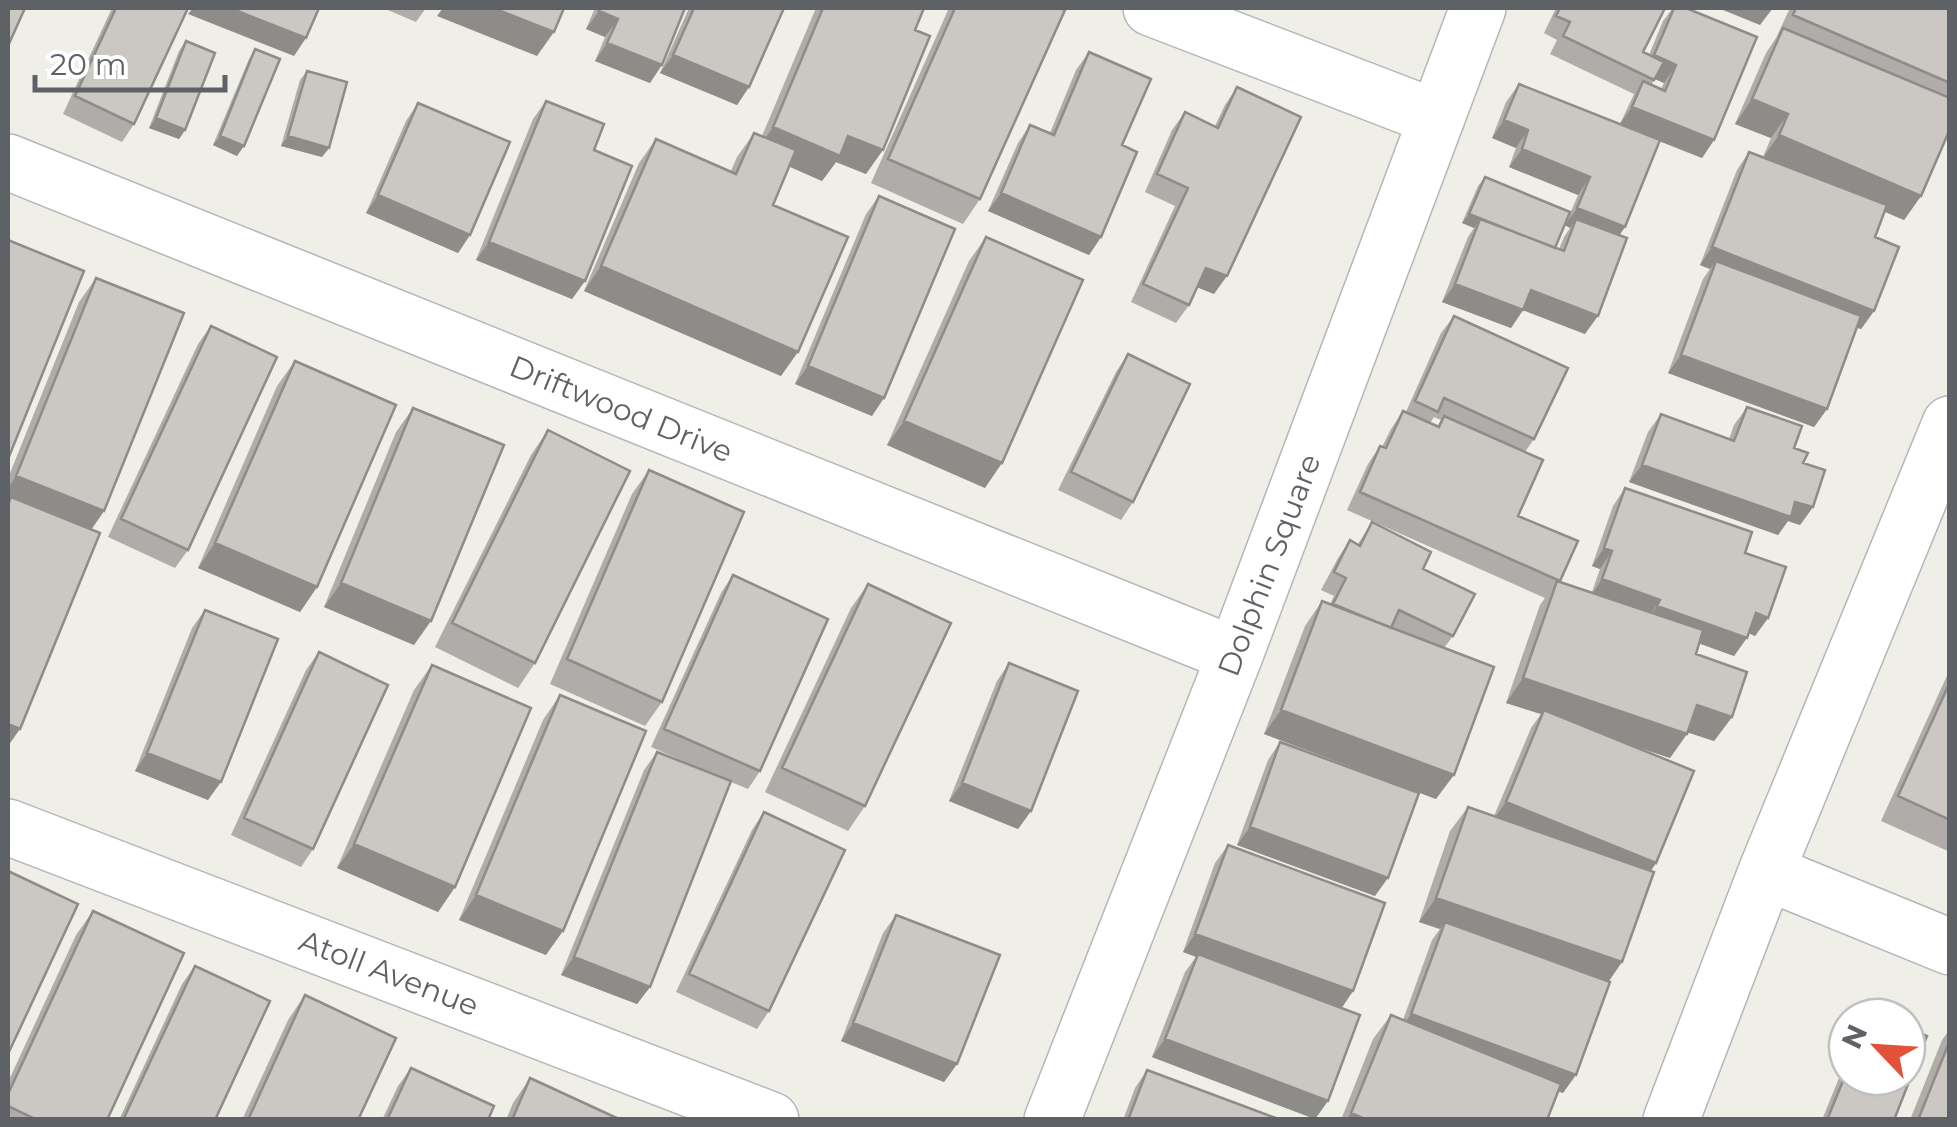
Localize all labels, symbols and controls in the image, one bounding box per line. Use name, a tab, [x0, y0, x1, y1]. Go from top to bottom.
scale bar	[35, 30, 225, 92]
text: 20 m	[50, 46, 127, 83]
street label: Driftwood Drive	[504, 347, 738, 471]
street label: Dolphin Square	[1210, 449, 1328, 681]
street label: Atoll Avenue	[294, 922, 484, 1024]
north arrow	[1827, 997, 1927, 1097]
text: N	[1834, 1019, 1875, 1054]

